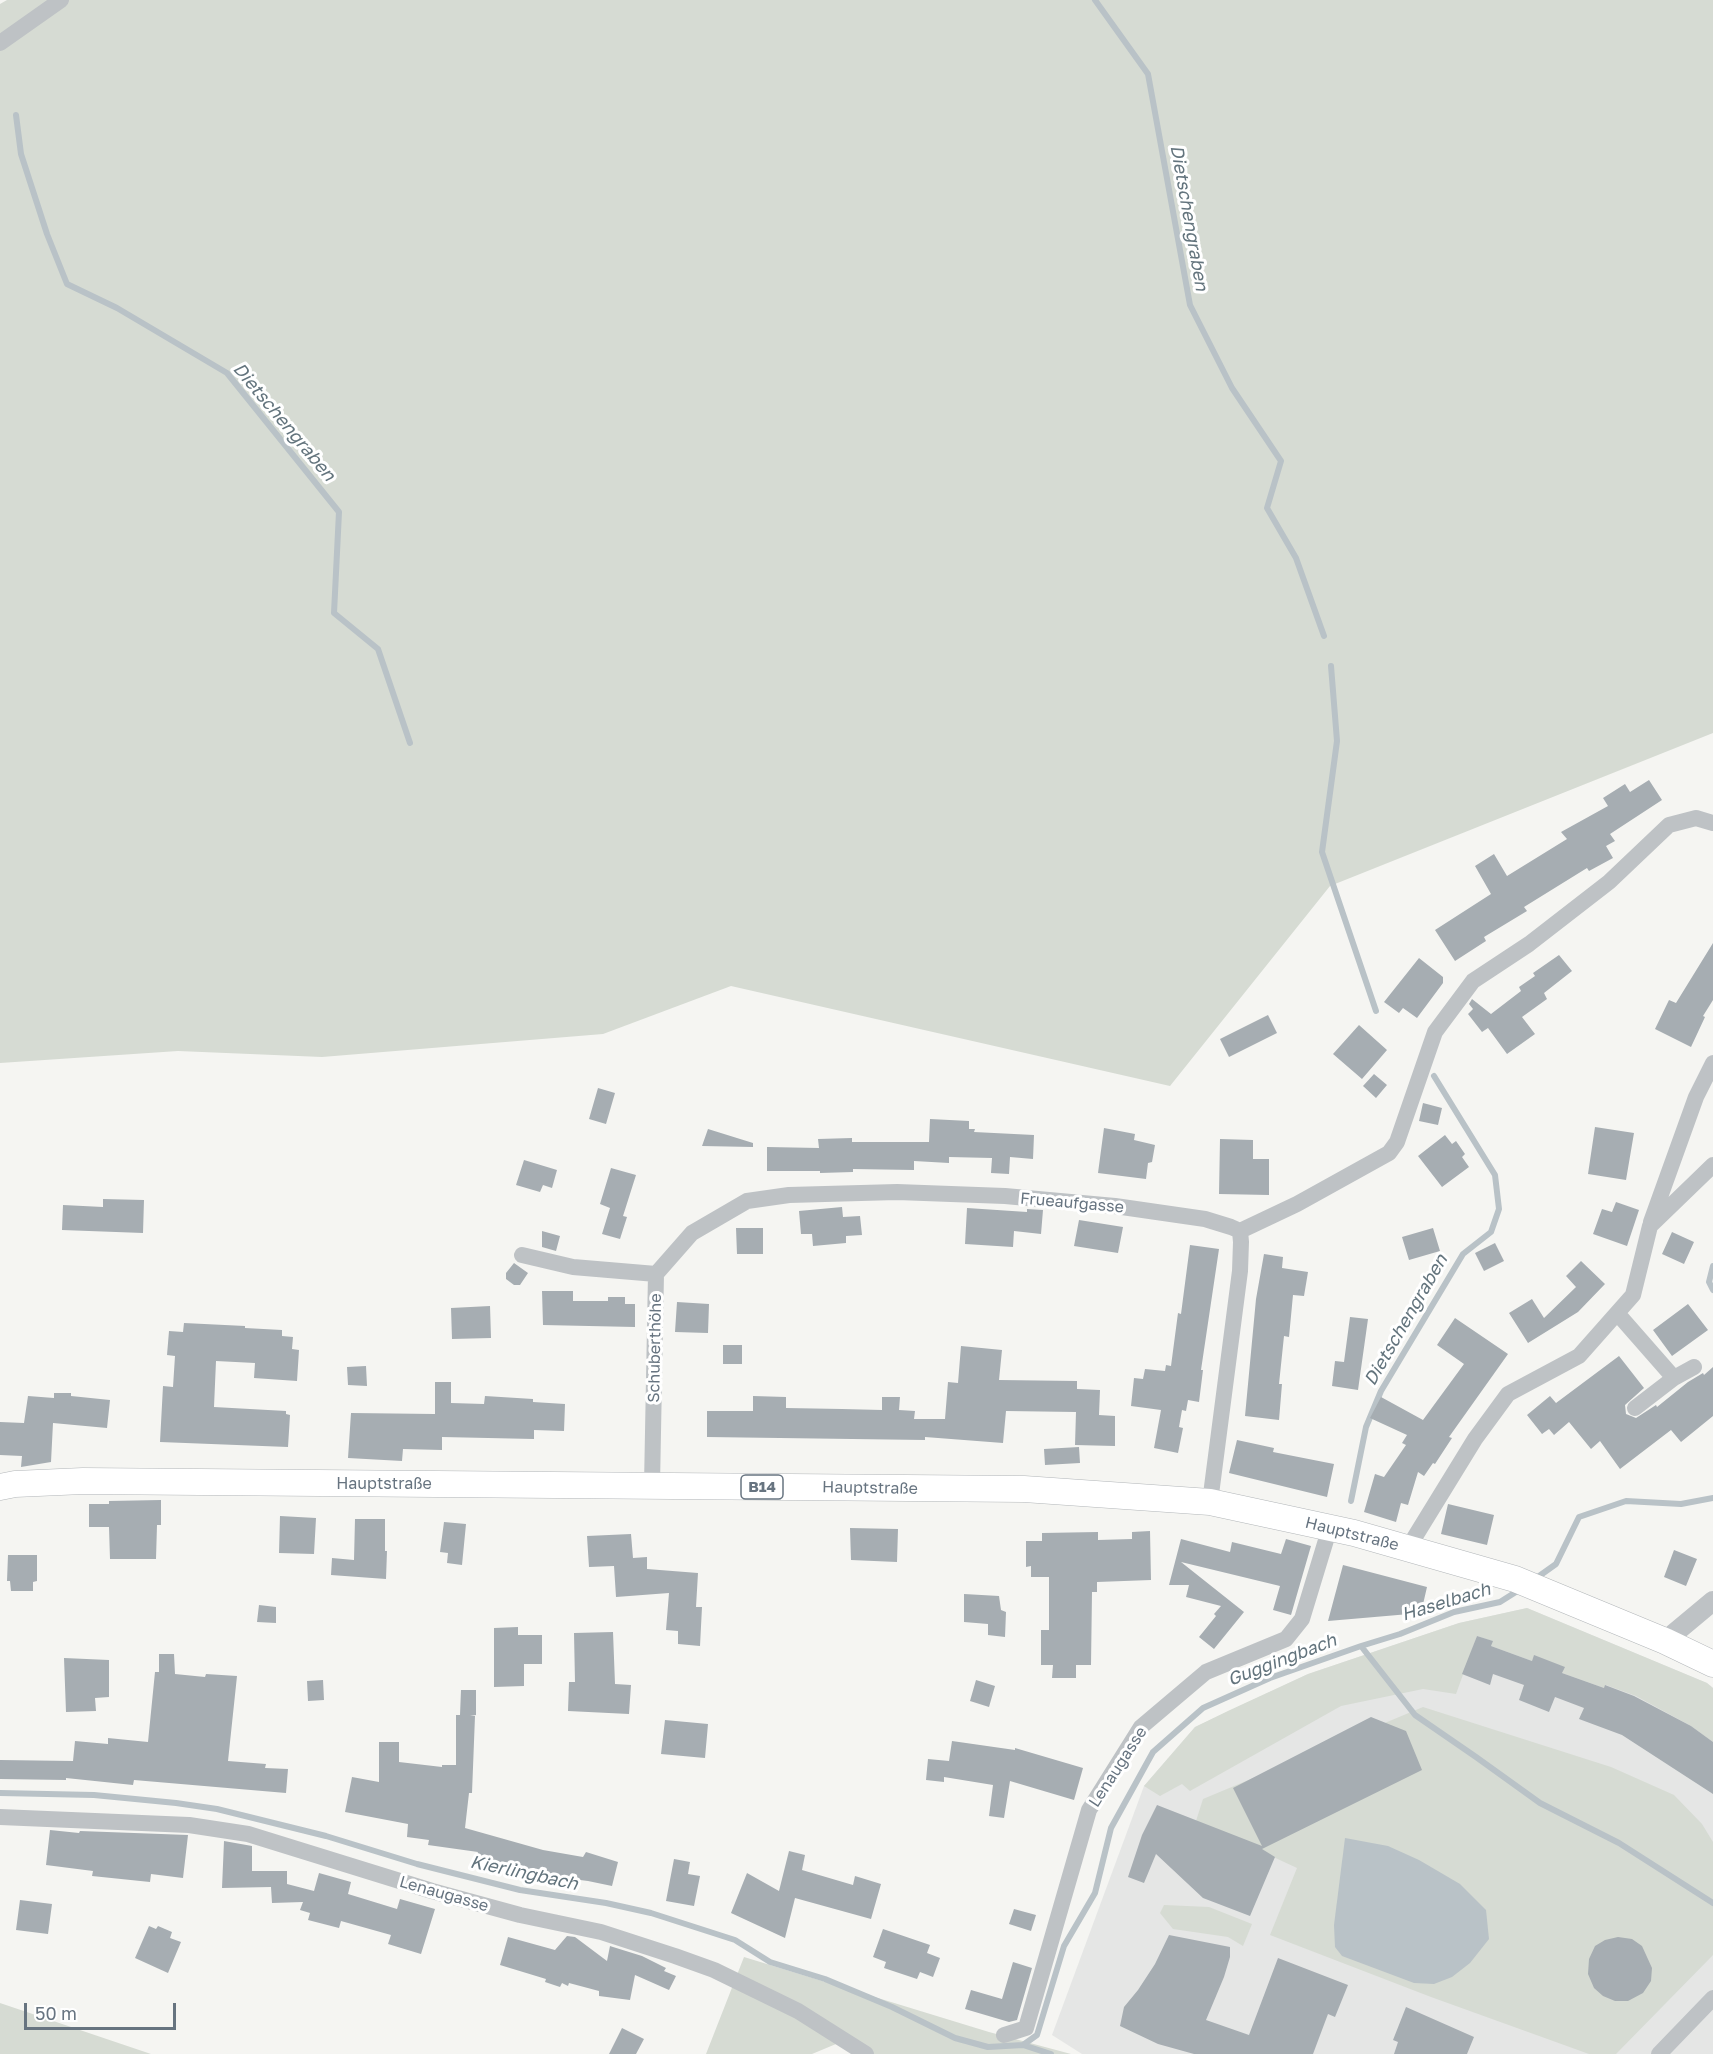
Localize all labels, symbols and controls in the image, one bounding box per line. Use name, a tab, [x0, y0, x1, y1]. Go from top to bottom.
water label: Dietschengraben	[1166, 143, 1212, 293]
water label: Dietschengraben	[228, 359, 340, 485]
street label: Frueaufgasse	[1019, 1189, 1125, 1217]
water label: Dietschengraben	[1360, 1251, 1452, 1389]
street label: Schuberthöhe	[644, 1293, 666, 1403]
street label: Hauptstraße	[336, 1474, 432, 1494]
road number: B14	[741, 1475, 783, 1499]
street label: Hauptstraße	[822, 1478, 918, 1498]
street label: Hauptstraße	[1303, 1513, 1401, 1555]
water label: Haselbach	[1399, 1578, 1493, 1626]
water label: Guggingbach	[1225, 1629, 1339, 1691]
street label: Lenaugasse	[1085, 1723, 1151, 1811]
water label: Kierlingbach	[468, 1851, 580, 1895]
street label: Lenaugasse	[397, 1872, 491, 1916]
scale bar	[27, 1991, 178, 2029]
text: 50 m	[35, 2002, 77, 2024]

